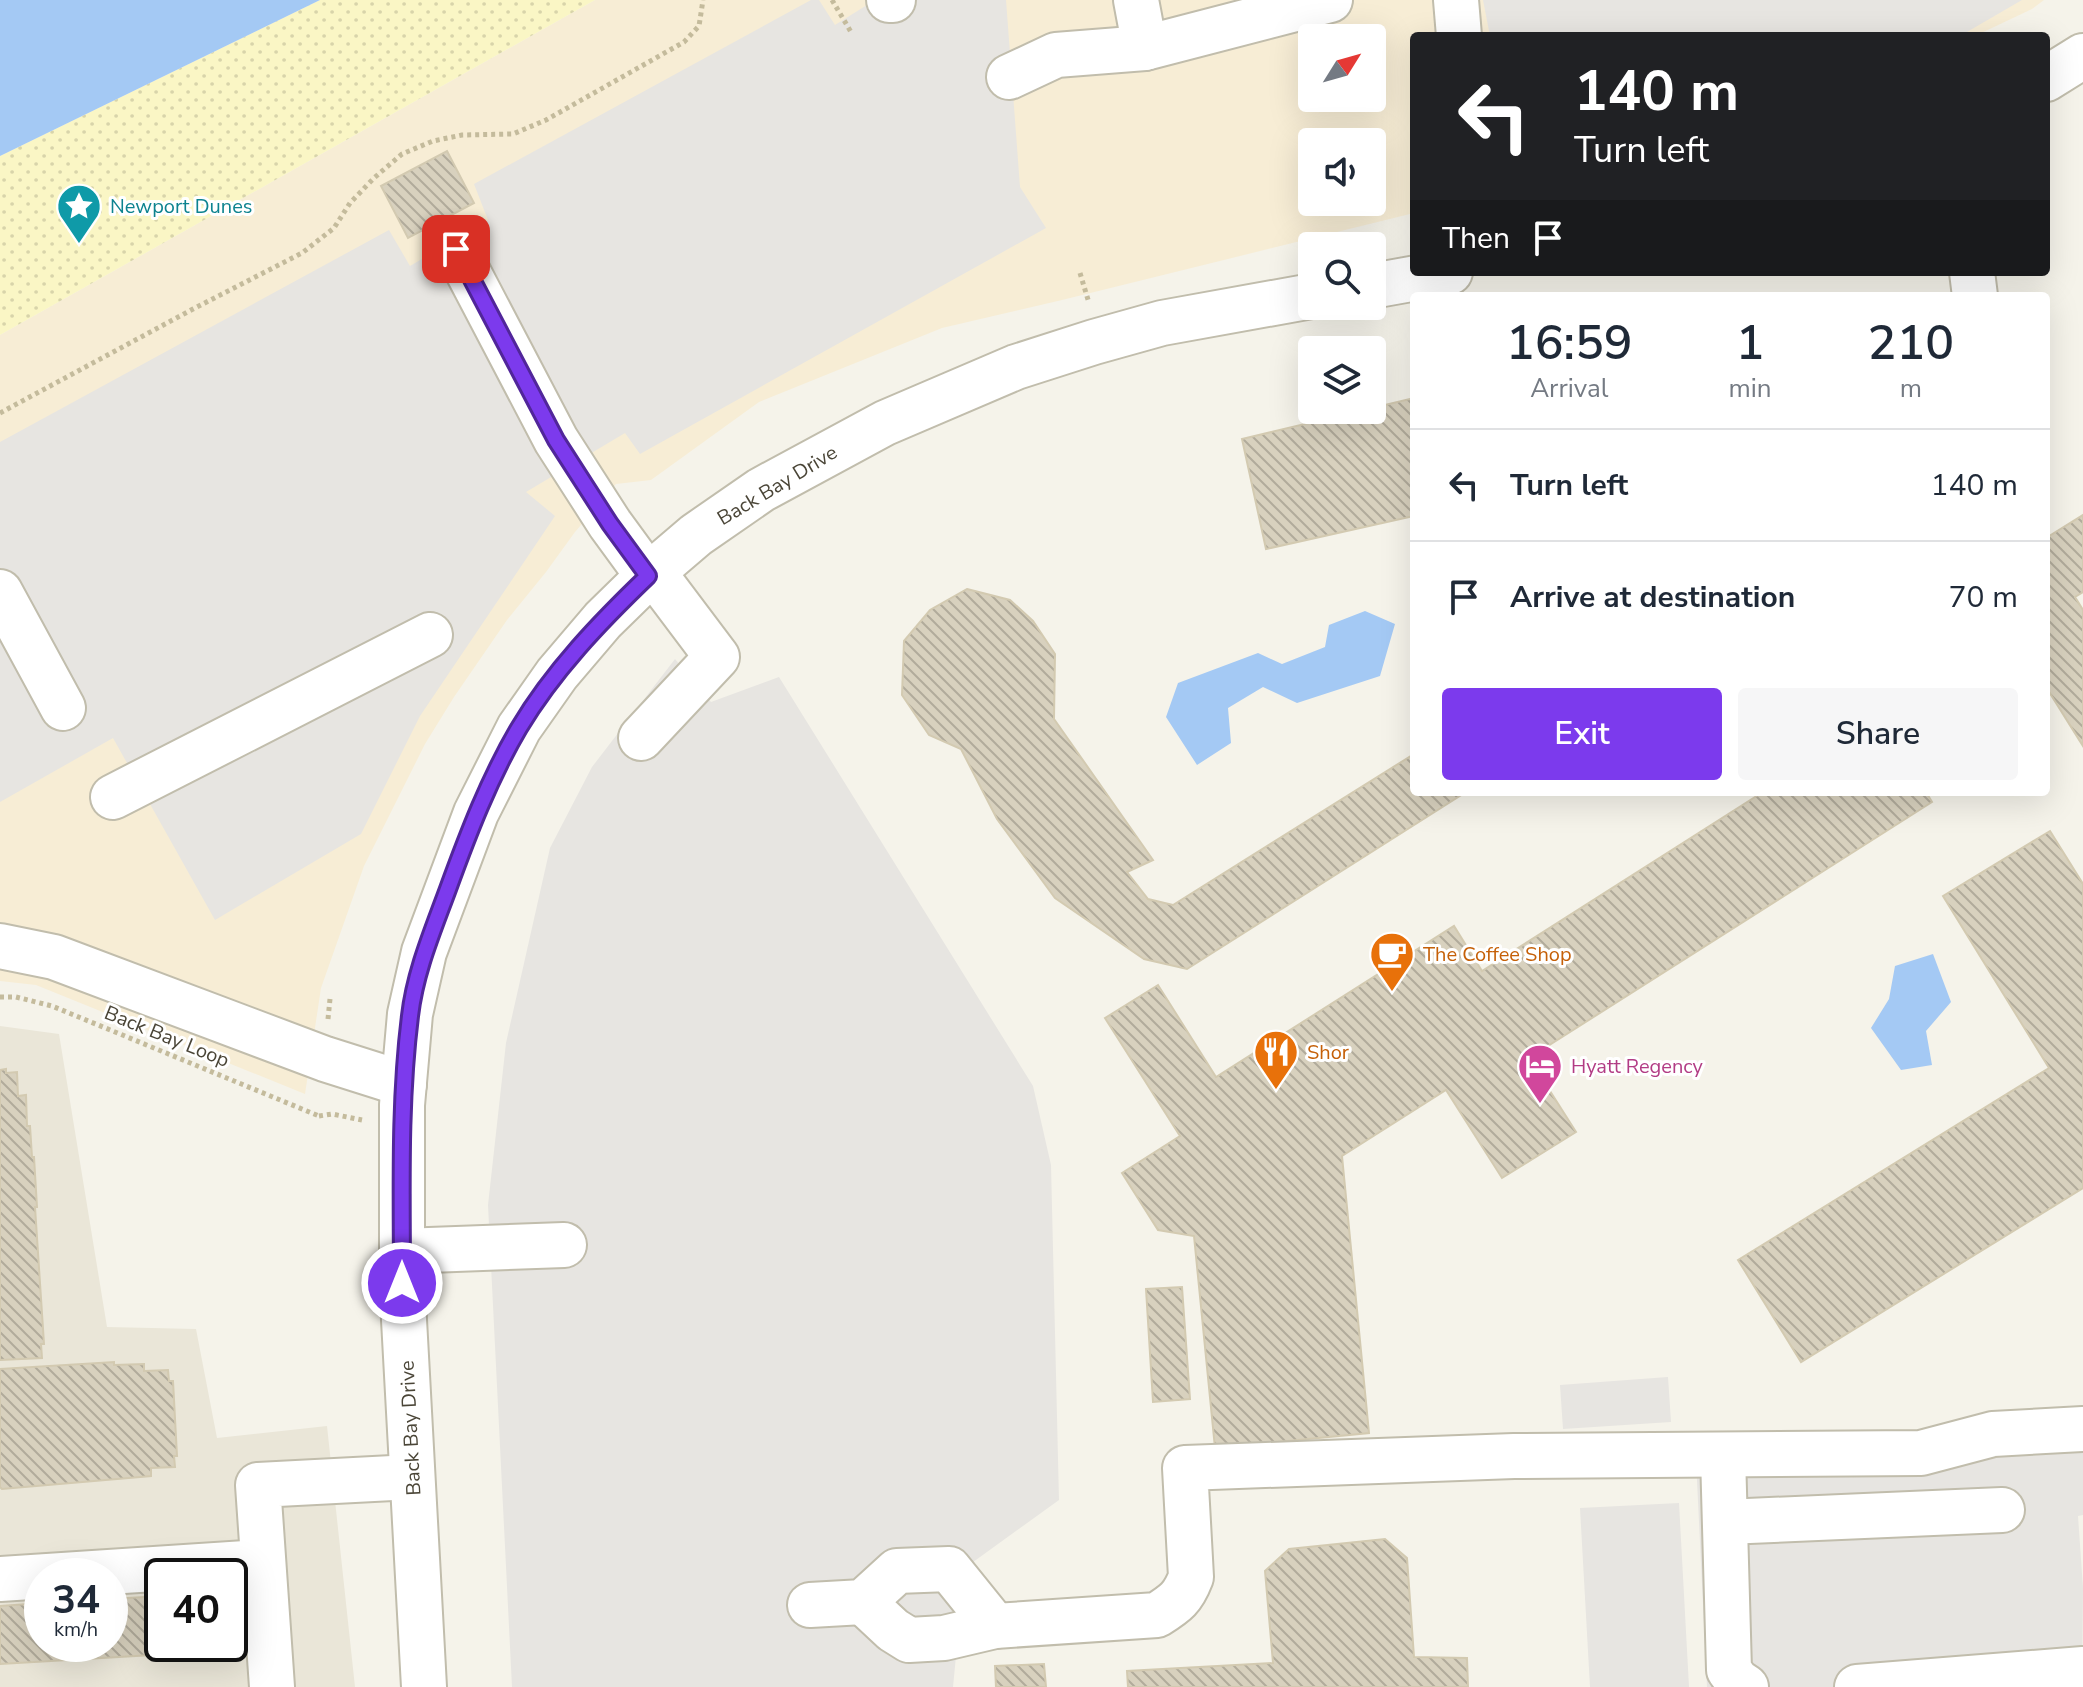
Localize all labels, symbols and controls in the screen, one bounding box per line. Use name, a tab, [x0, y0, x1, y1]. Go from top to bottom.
north arrow	[1298, 24, 1386, 112]
map controls	[1298, 24, 1386, 424]
text: 140 m	[1574, 53, 1739, 130]
icon: left	[1442, 64, 1546, 168]
text: Turn left	[1574, 126, 1709, 175]
button: sound	[1298, 128, 1386, 216]
place icon: Newport Dunes	[55, 182, 103, 245]
place label: Newport Dunes	[110, 193, 252, 220]
pin	[422, 215, 490, 283]
icon: arrive	[1526, 216, 1570, 260]
text: Then	[1442, 218, 1510, 259]
icon: arrive	[434, 227, 478, 271]
button: search	[1298, 232, 1386, 320]
text: 16:59	[1506, 310, 1633, 376]
text: 1	[1736, 310, 1764, 376]
text: 210	[1868, 310, 1954, 376]
button: layers	[1298, 336, 1386, 424]
text: Arrival	[1530, 371, 1608, 406]
text: min	[1729, 371, 1772, 406]
text: m	[1900, 371, 1922, 406]
street label: Back Bay Drive	[712, 439, 842, 532]
icon: left	[1442, 463, 1486, 507]
text: Turn left	[1510, 465, 1628, 506]
text: 140 m	[1931, 465, 2018, 506]
icon: arrive	[1442, 575, 1486, 619]
text: Arrive at destination	[1510, 577, 1795, 618]
text: 70 m	[1949, 577, 2018, 618]
button: Exit	[1442, 688, 1722, 780]
button: Share	[1738, 688, 2018, 780]
cafe icon: The Coffee Shop	[1368, 930, 1416, 993]
place label: The Coffee Shop	[1423, 941, 1572, 968]
street label: Back Bay Loop	[100, 999, 233, 1074]
restaurant icon: Shor	[1252, 1028, 1300, 1091]
place label: Shor	[1307, 1039, 1349, 1066]
hotel icon: Hyatt Regency	[1516, 1042, 1564, 1105]
place label: Hyatt Regency	[1571, 1053, 1704, 1080]
position arrow	[360, 1241, 444, 1325]
street label: Back Bay Drive	[393, 1360, 428, 1496]
speed limit sign: 40	[144, 1558, 248, 1662]
text: 34	[52, 1573, 100, 1627]
text: km/h	[54, 1616, 98, 1643]

